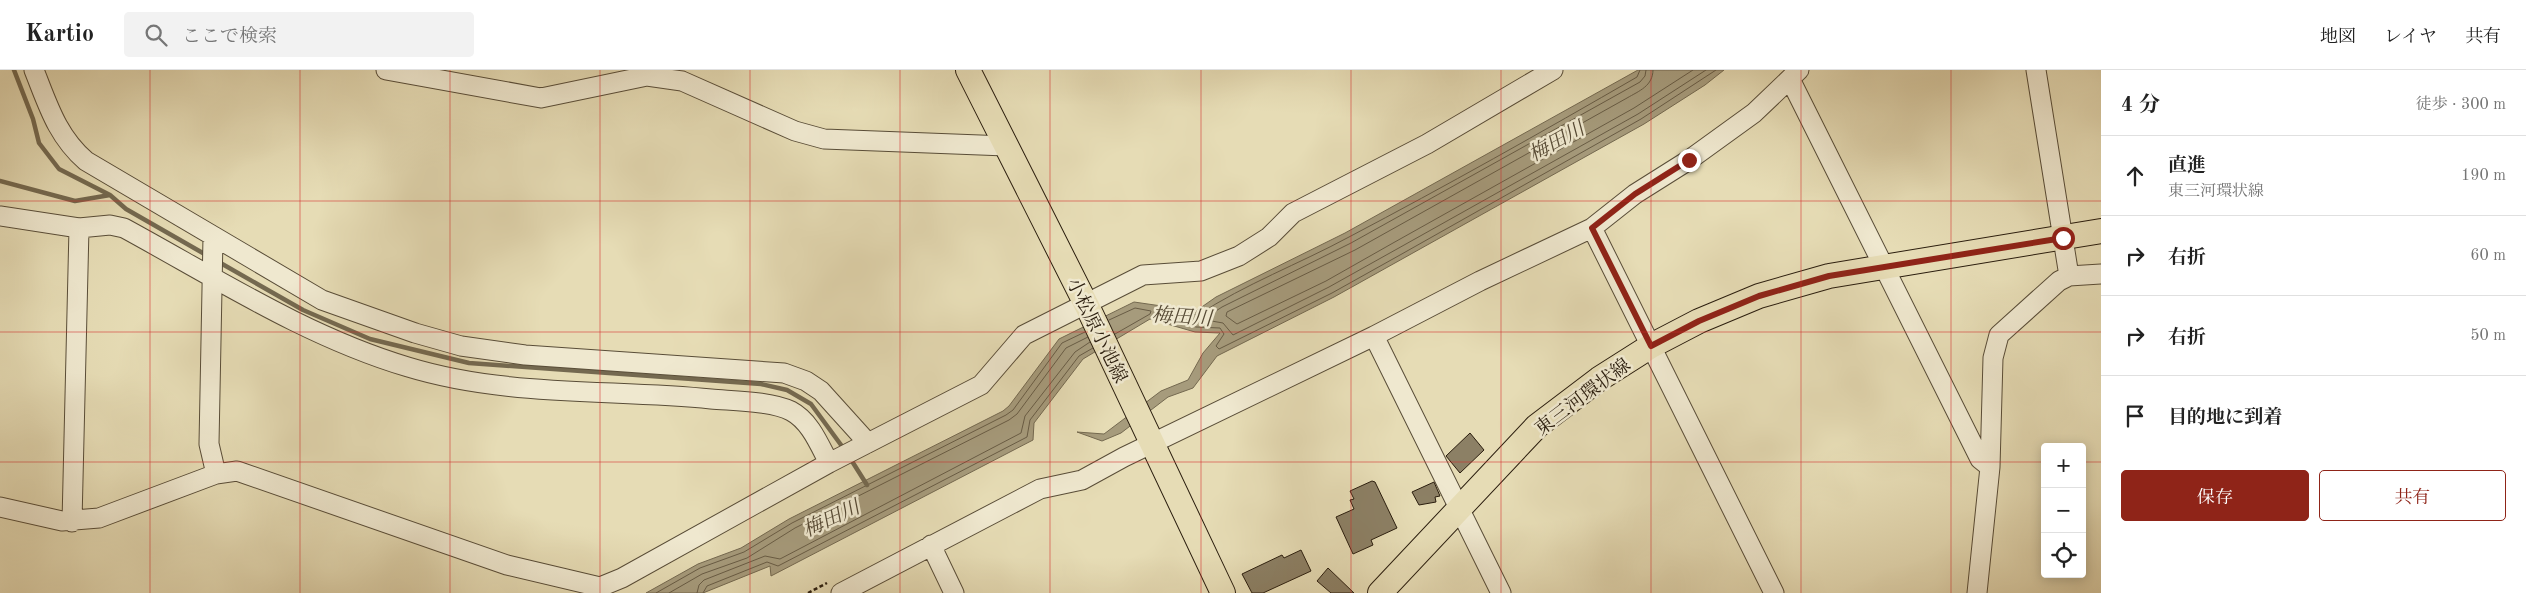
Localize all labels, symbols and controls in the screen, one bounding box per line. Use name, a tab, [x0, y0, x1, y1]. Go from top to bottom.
search box	[124, 12, 474, 57]
icon: search	[142, 21, 170, 49]
text: Kartio	[25, 23, 94, 47]
text: ここで検索	[182, 28, 277, 47]
text: 地図	[2320, 28, 2356, 46]
text: レイヤ	[2384, 28, 2437, 46]
text: 共有	[2465, 28, 2501, 46]
text: 4 分	[2121, 95, 2160, 116]
text: 徒歩 · 300 m	[2416, 97, 2506, 113]
water label: 梅田川	[1525, 117, 1590, 166]
route end	[1678, 149, 1701, 172]
text: 直進	[2168, 157, 2206, 176]
icon: ahead	[2121, 162, 2149, 190]
text: 190 m	[2461, 168, 2506, 184]
text: 東三河環状線	[2168, 184, 2264, 200]
route start	[2052, 227, 2075, 250]
icon: right	[2121, 242, 2149, 270]
text: 60 m	[2470, 248, 2506, 264]
text: 右折	[2168, 249, 2206, 268]
street label: 小松原小池線	[1062, 275, 1131, 386]
water label: 梅田川	[1151, 304, 1215, 330]
icon: right	[2121, 322, 2149, 350]
text: 50 m	[2470, 328, 2506, 344]
text: 右折	[2168, 329, 2206, 348]
street label: 東三河環状線	[1530, 354, 1635, 440]
icon: arrive	[2121, 402, 2149, 430]
text: 目的地に到着	[2168, 409, 2282, 428]
map controls	[2041, 443, 2086, 578]
button: +	[2041, 443, 2086, 488]
button: 保存	[2121, 470, 2309, 521]
button: 共有	[2319, 470, 2506, 521]
button: −	[2041, 488, 2086, 533]
water label: 梅田川	[800, 495, 865, 542]
button: locate	[2041, 533, 2086, 578]

